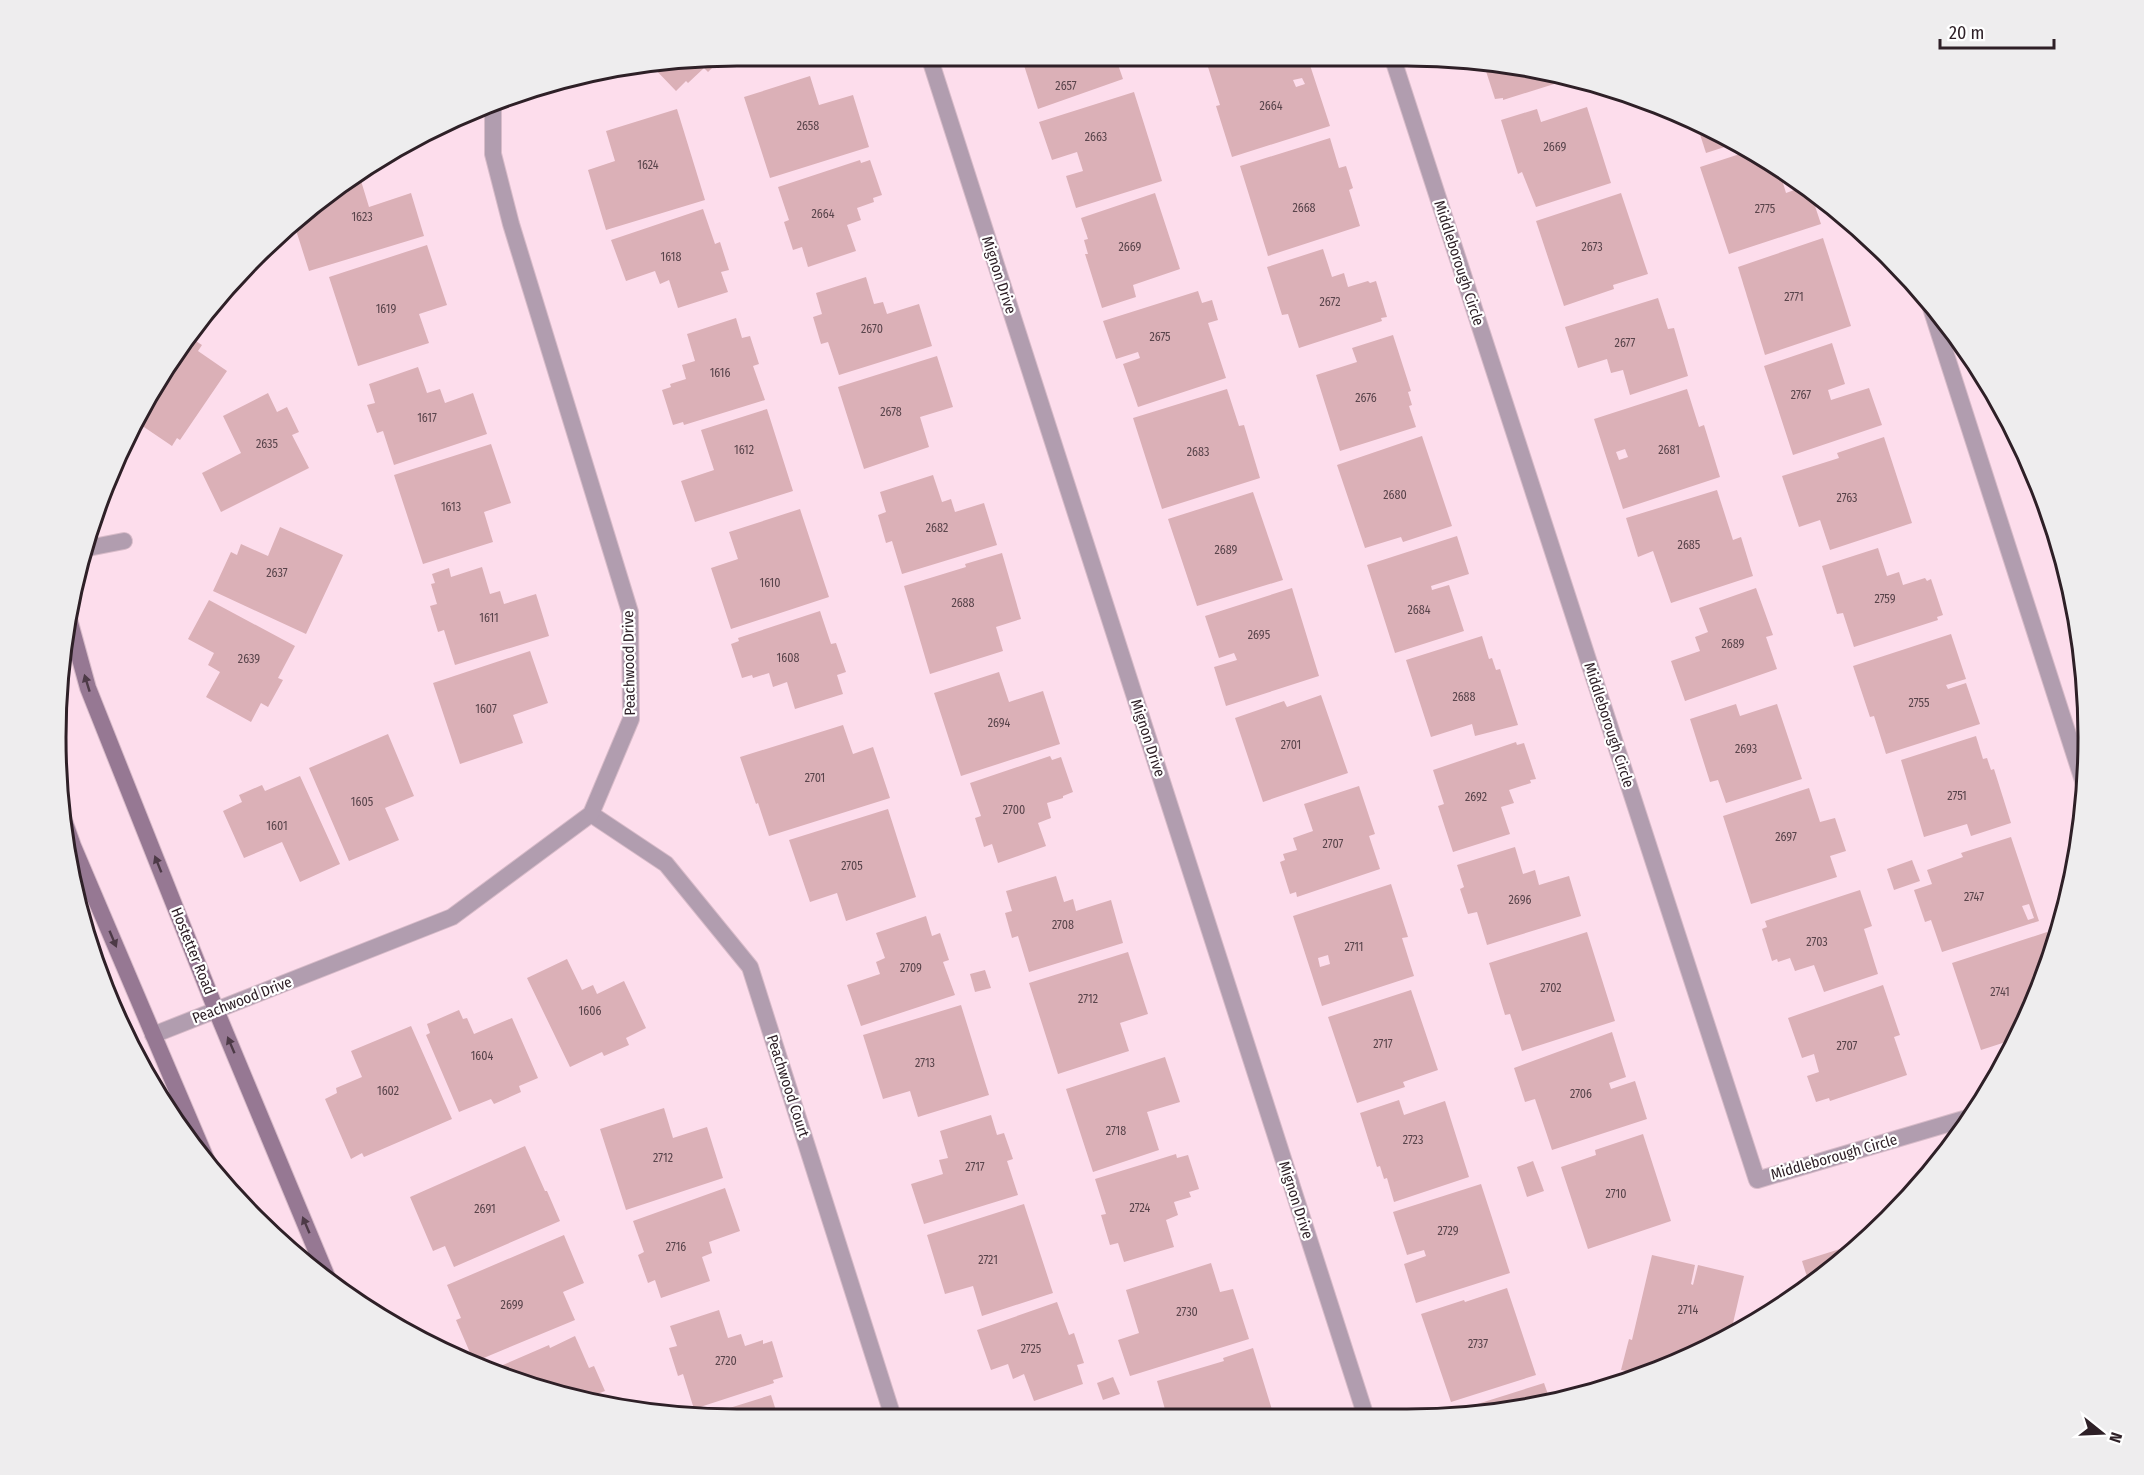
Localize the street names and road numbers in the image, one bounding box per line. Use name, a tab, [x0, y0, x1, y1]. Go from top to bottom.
street label: Middleborough Circle	[1430, 198, 1488, 328]
street label: Mignon Drive	[978, 234, 1020, 316]
street label: Peachwood Drive	[619, 610, 639, 716]
street label: Middleborough Circle	[1580, 660, 1638, 790]
street label: Mignon Drive	[1127, 697, 1169, 779]
street label: Hostetter Road	[167, 905, 219, 997]
street label: Peachwood Drive	[190, 973, 294, 1027]
street label: Peachwood Court	[763, 1032, 813, 1140]
street label: Middleborough Circle	[1769, 1130, 1899, 1184]
street label: Mignon Drive	[1275, 1159, 1317, 1241]

